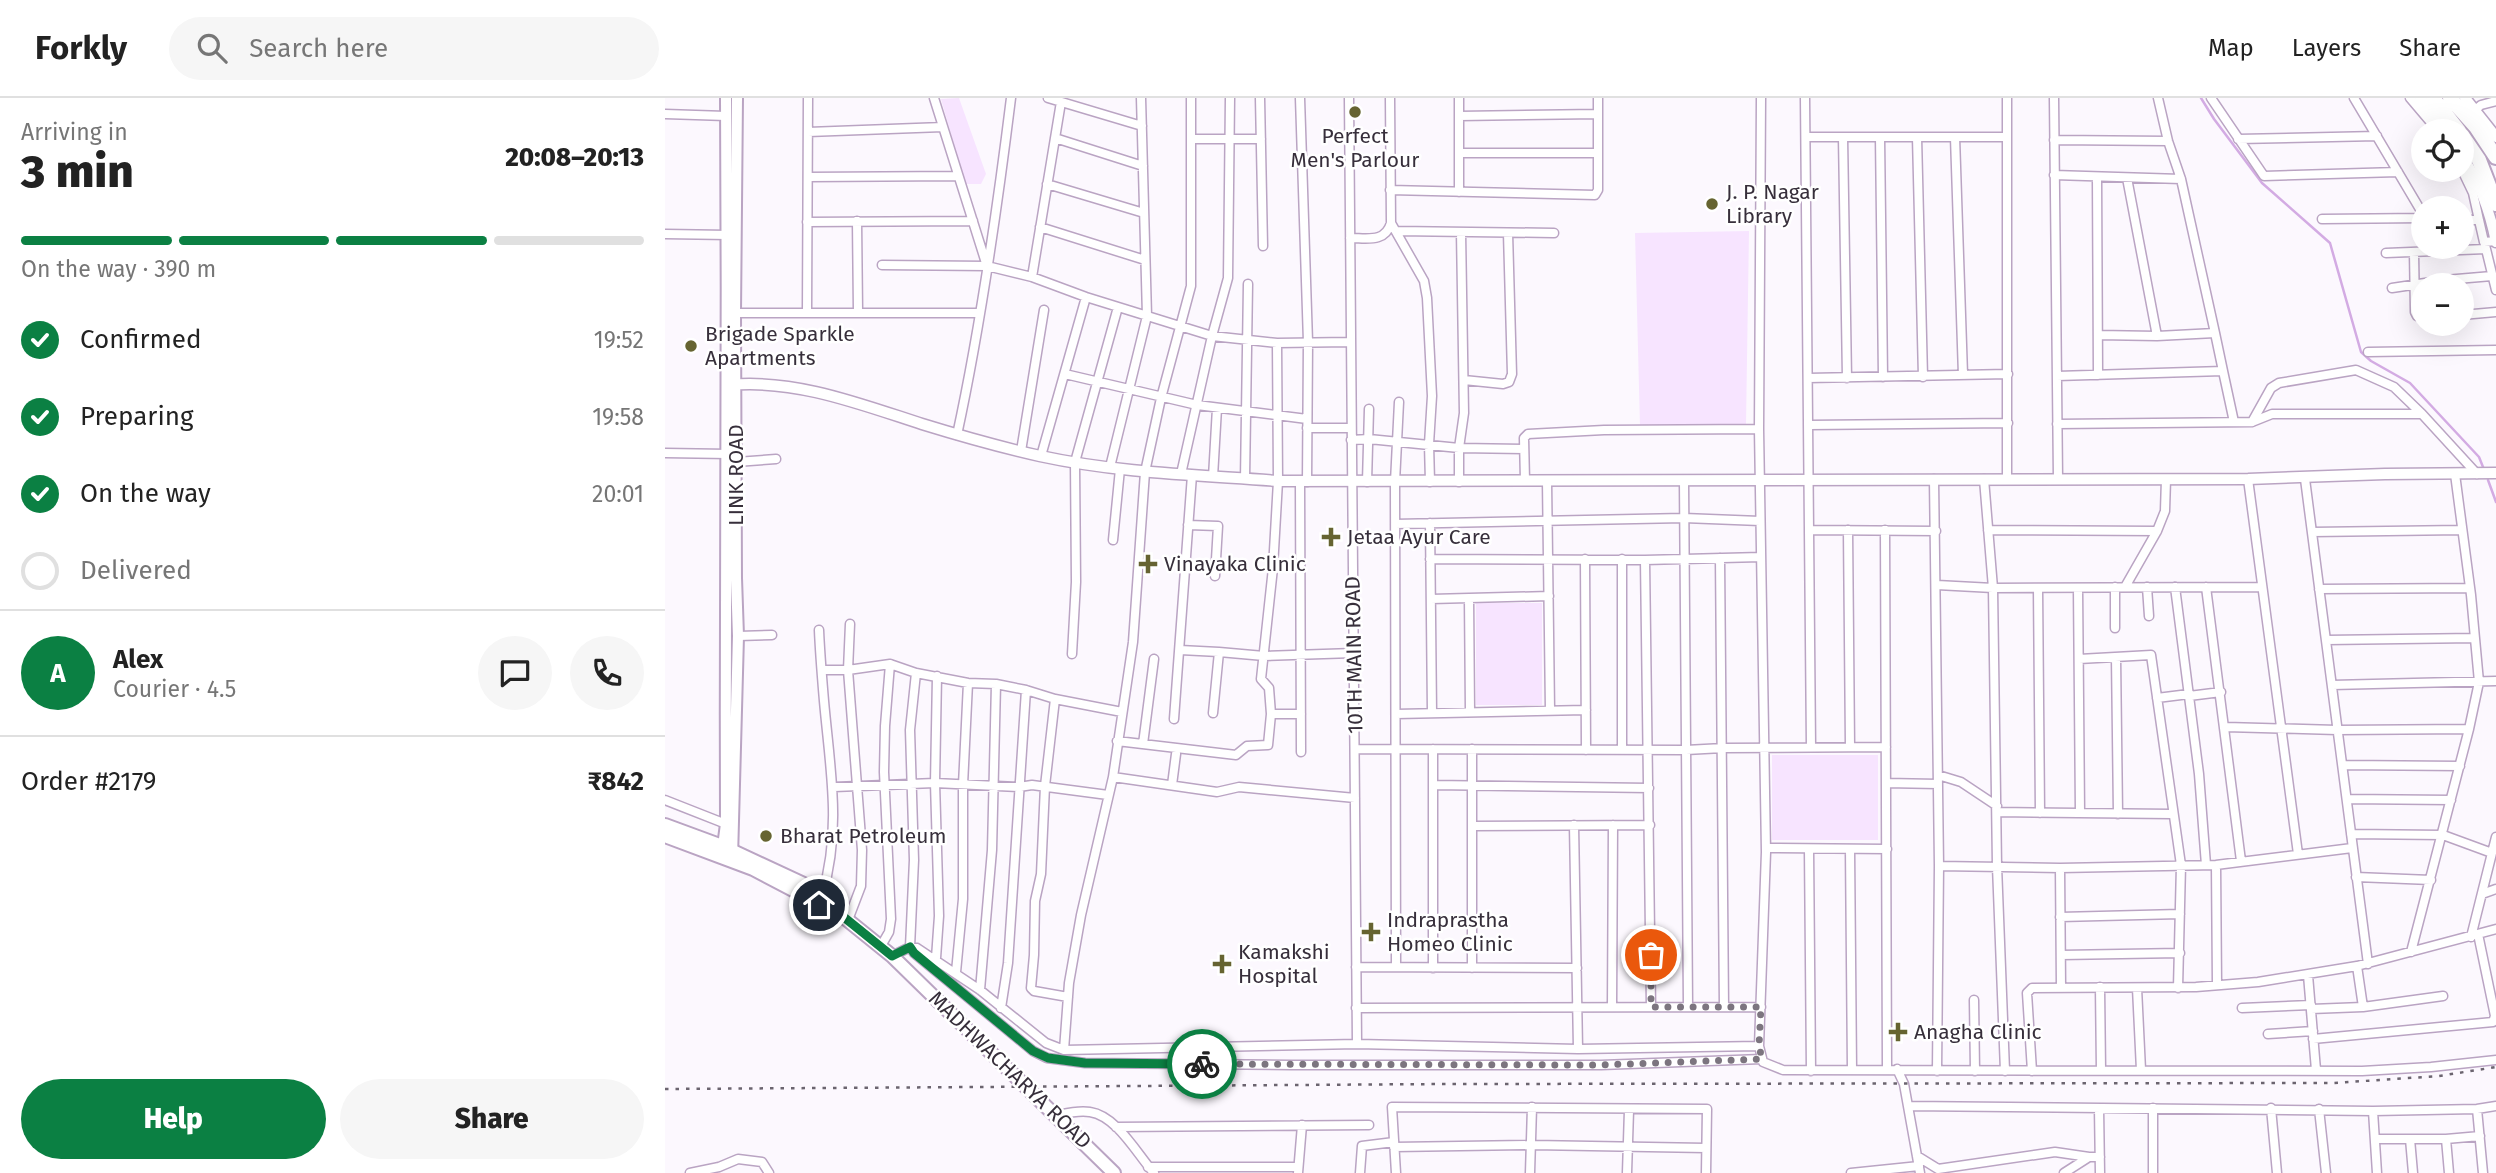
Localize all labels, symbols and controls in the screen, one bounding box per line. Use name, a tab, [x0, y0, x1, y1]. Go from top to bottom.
search box	[169, 17, 659, 80]
text: Forkly	[35, 28, 127, 68]
icon: search	[193, 29, 231, 67]
text: Search here	[249, 33, 388, 64]
text: Map	[2208, 34, 2254, 62]
text: Layers	[2292, 34, 2361, 62]
text: Share	[2399, 34, 2461, 62]
marker: Perfect Men's Parlour	[1347, 104, 1363, 120]
text: Arriving in	[21, 118, 128, 146]
map controls	[2411, 119, 2474, 336]
button: locate	[2411, 119, 2474, 182]
place label: Perfect Men's Parlour	[1291, 123, 1419, 173]
text: 20:08–20:13	[505, 142, 644, 173]
text: 3 min	[21, 144, 134, 199]
place label: J. P. Nagar Library	[1726, 179, 1819, 229]
marker: J. P. Nagar Library	[1704, 196, 1720, 212]
button: +	[2411, 196, 2474, 259]
text: On the way · 390 m	[21, 255, 216, 283]
button: −	[2411, 273, 2474, 336]
icon: check	[21, 321, 59, 359]
place label: Brigade Sparkle Apartments	[705, 321, 855, 371]
text: Confirmed	[80, 324, 201, 355]
text: 19:52	[594, 326, 644, 354]
marker: Brigade Sparkle Apartments	[683, 338, 699, 354]
icon: check	[21, 398, 59, 436]
text: Preparing	[80, 401, 193, 432]
text: 19:58	[592, 403, 644, 431]
street label: LINK ROAD	[723, 424, 749, 526]
icon: check	[21, 475, 59, 513]
text: On the way	[80, 478, 211, 509]
text: 20:01	[592, 480, 644, 508]
place label: Jetaa Ayur Care	[1347, 524, 1491, 550]
marker: Jetaa Ayur Care	[1321, 527, 1341, 547]
place label: Vinayaka Clinic	[1164, 551, 1306, 577]
marker: Vinayaka Clinic	[1138, 554, 1158, 574]
text: Delivered	[80, 555, 192, 586]
street label: 10TH MAIN ROAD	[1340, 576, 1368, 734]
button: chat	[478, 636, 552, 710]
button: phone	[570, 636, 644, 710]
text: Alex	[113, 644, 163, 675]
text: A	[50, 658, 66, 689]
text: Courier · 4.5	[113, 675, 236, 703]
text: Order #2179	[21, 766, 156, 797]
text: ₹842	[587, 766, 644, 797]
place label: Bharat Petroleum	[780, 823, 947, 849]
marker: Bharat Petroleum	[758, 828, 774, 844]
pin	[789, 875, 849, 935]
icon: home	[800, 886, 838, 924]
place label: Indraprastha Homeo Clinic	[1387, 907, 1513, 957]
marker: Indraprastha Homeo Clinic	[1361, 922, 1381, 942]
pin	[1621, 925, 1681, 985]
icon: bag	[1632, 936, 1670, 974]
place label: Kamakshi Hospital	[1238, 939, 1330, 989]
marker: Kamakshi Hospital	[1212, 954, 1232, 974]
street label: MADHWACHARYA ROAD	[923, 986, 1097, 1154]
place label: Anagha Clinic	[1914, 1019, 2042, 1045]
marker: Anagha Clinic	[1888, 1022, 1908, 1042]
courier	[1167, 1029, 1237, 1099]
icon: bike	[1183, 1045, 1221, 1083]
button: Help	[21, 1079, 326, 1159]
button: Share	[340, 1079, 644, 1159]

